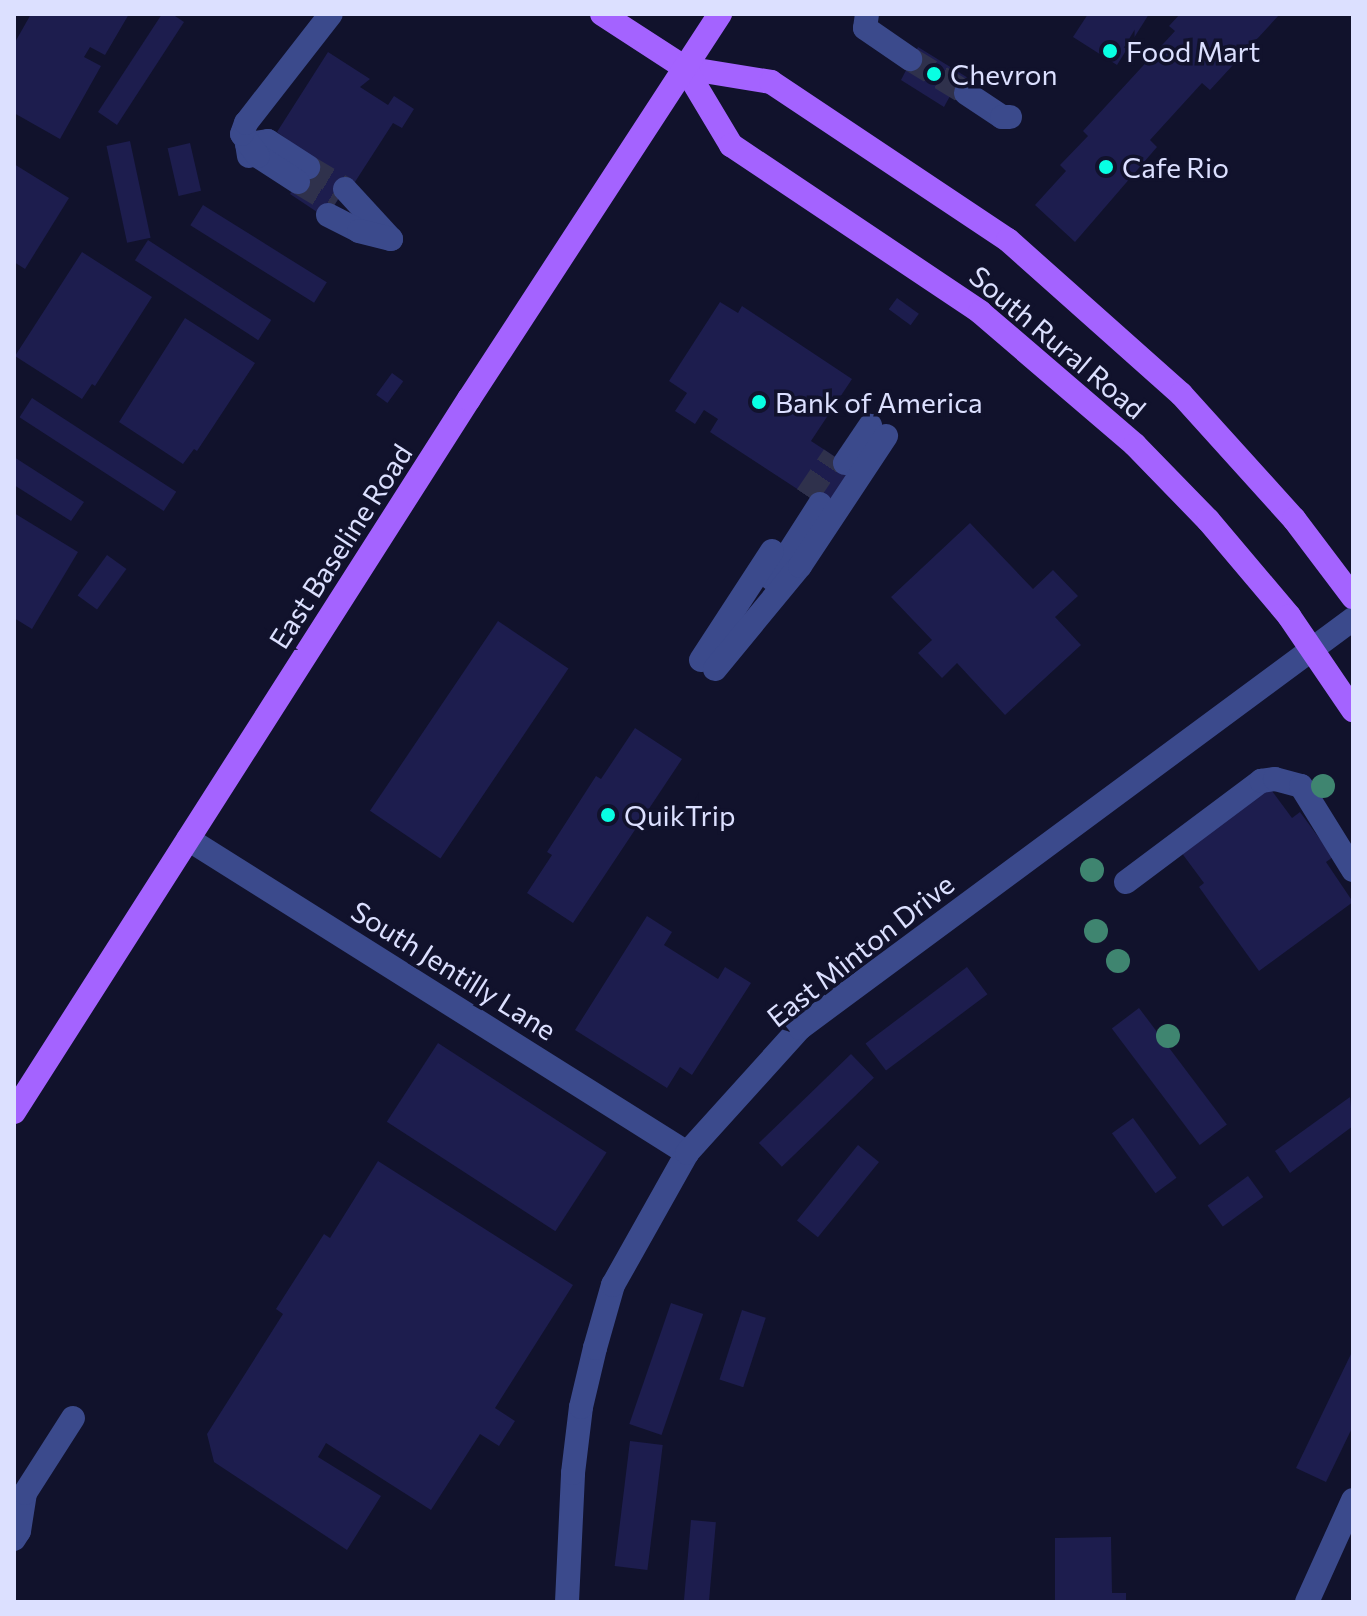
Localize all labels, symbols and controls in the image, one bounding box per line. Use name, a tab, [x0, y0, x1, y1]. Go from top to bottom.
place label: Food Mart	[1126, 34, 1260, 68]
marker: Food Mart	[1101, 42, 1119, 60]
place label: Chevron	[950, 57, 1057, 91]
marker: Chevron	[925, 65, 943, 83]
place label: Cafe Rio	[1122, 150, 1229, 184]
marker: Cafe Rio	[1097, 158, 1115, 176]
street label: South Rural Road	[963, 259, 1153, 425]
place label: Bank of America	[775, 385, 983, 419]
marker: Bank of America	[750, 393, 768, 411]
street label: East Baseline Road	[261, 438, 419, 654]
place label: QuikTrip	[624, 798, 735, 832]
marker: QuikTrip	[599, 806, 617, 824]
street label: East Minton Drive	[760, 867, 960, 1033]
street label: South Jentilly Lane	[346, 894, 562, 1046]

